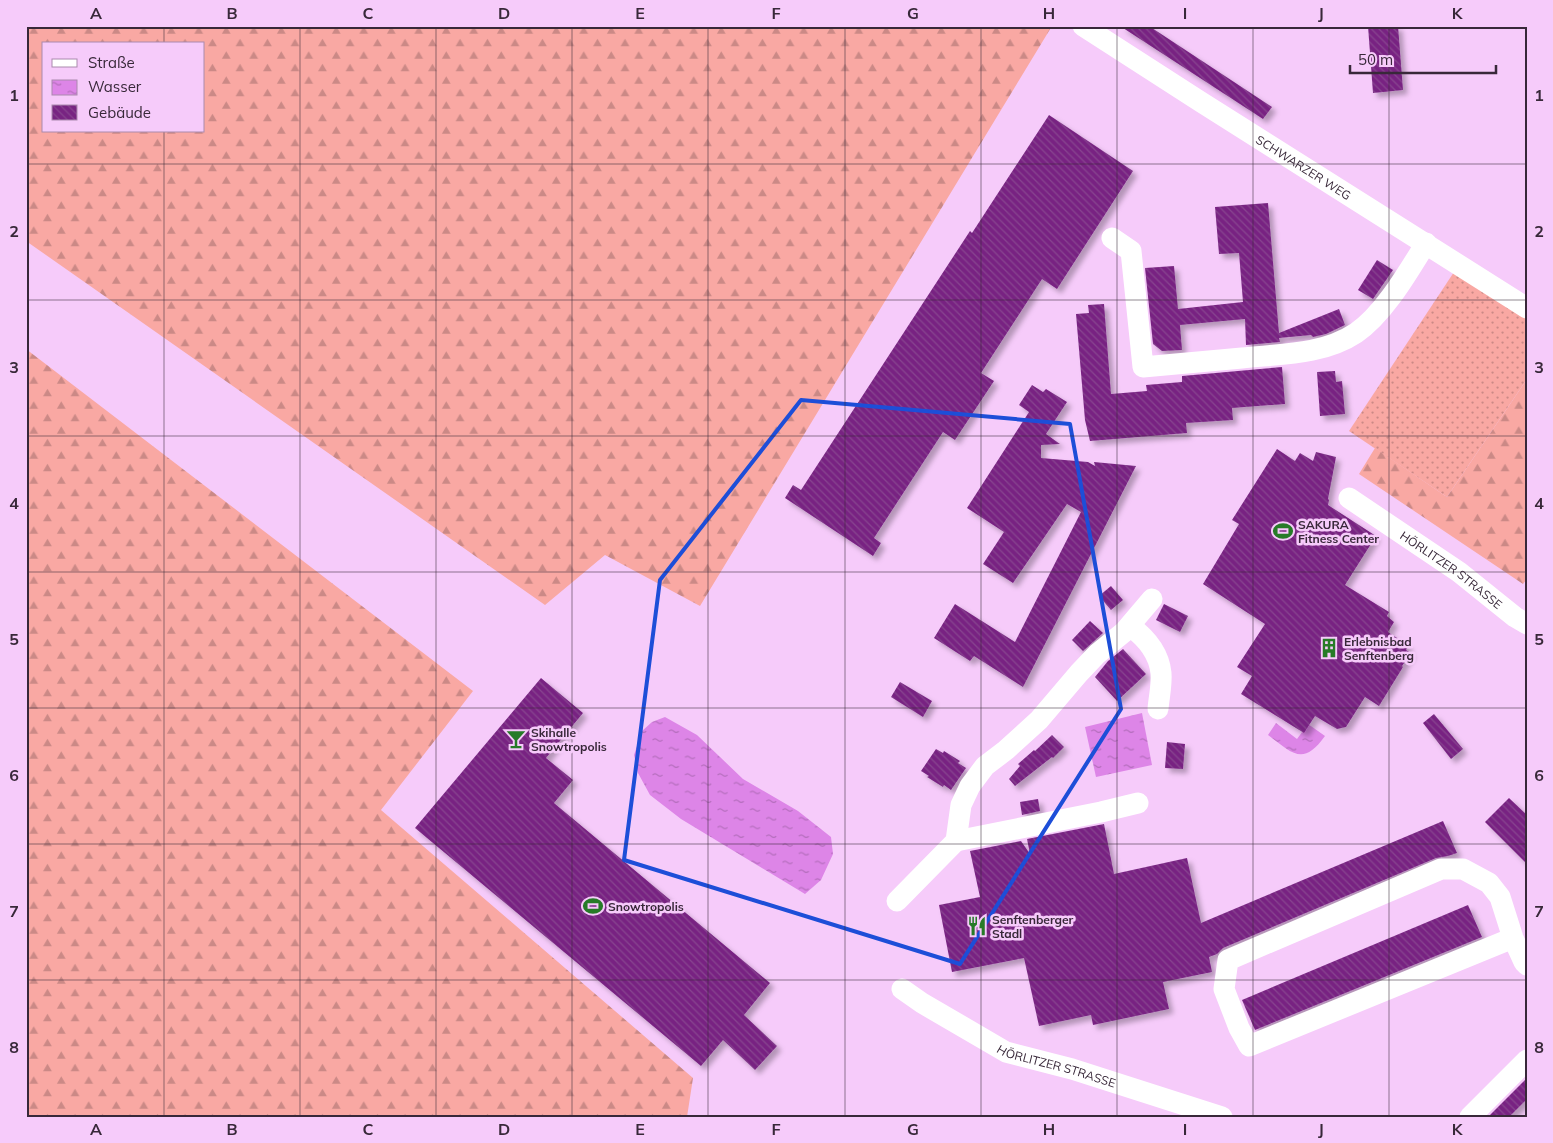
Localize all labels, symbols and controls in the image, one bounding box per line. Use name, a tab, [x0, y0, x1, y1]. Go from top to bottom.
text: A	[90, 3, 102, 23]
text: B	[226, 3, 238, 23]
text: C	[363, 3, 374, 23]
text: D	[498, 3, 510, 23]
text: E	[635, 3, 645, 23]
text: F	[771, 3, 781, 23]
text: G	[907, 3, 919, 23]
text: H	[1043, 3, 1055, 23]
text: I	[1183, 3, 1187, 23]
text: J	[1318, 3, 1324, 23]
text: K	[1452, 3, 1464, 23]
legend	[42, 42, 205, 132]
scale bar	[1350, 42, 1497, 74]
text: 50 m	[1358, 50, 1393, 69]
text: Straße	[88, 53, 135, 72]
text: Wasser	[88, 77, 142, 96]
text: 1	[9, 85, 19, 105]
text: 1	[1534, 85, 1544, 105]
text: Gebäude	[88, 103, 151, 122]
street label: SCHWARZER WEG	[1254, 131, 1354, 203]
text: 2	[9, 221, 19, 241]
text: 2	[1534, 221, 1544, 241]
text: 3	[9, 357, 19, 377]
text: 3	[1534, 357, 1544, 377]
text: 4	[9, 493, 19, 513]
text: 4	[1534, 493, 1544, 513]
place label: SAKURA Fitness Center	[1298, 517, 1379, 546]
sports icon: SAKURA Fitness Center	[1272, 520, 1294, 542]
street label: HÖRLITZER STRASSE	[1398, 527, 1506, 612]
text: 5	[9, 629, 19, 649]
text: 5	[1534, 629, 1544, 649]
place label: Erlebnisbad Senftenberg	[1344, 634, 1414, 663]
building icon: Erlebnisbad Senftenberg	[1318, 637, 1340, 659]
place label: Skihalle Snowtropolis	[531, 725, 607, 754]
bar icon: Skihalle Snowtropolis	[505, 728, 527, 750]
text: 6	[9, 765, 19, 785]
text: 6	[1534, 765, 1544, 785]
sports icon: Snowtropolis	[582, 895, 604, 917]
place label: Snowtropolis	[608, 899, 684, 914]
text: 7	[9, 901, 19, 921]
text: 7	[1534, 901, 1544, 921]
place label: Senftenberger Stadl	[992, 912, 1074, 941]
restaurant icon: Senftenberger Stadl	[966, 915, 988, 937]
text: 8	[9, 1037, 19, 1057]
text: 8	[1534, 1037, 1544, 1057]
street label: HÖRLITZER STRASSE	[994, 1041, 1118, 1090]
text: A	[90, 1119, 102, 1139]
text: B	[226, 1119, 238, 1139]
text: C	[363, 1119, 374, 1139]
text: D	[498, 1119, 510, 1139]
text: E	[635, 1119, 645, 1139]
text: F	[771, 1119, 781, 1139]
text: G	[907, 1119, 919, 1139]
text: H	[1043, 1119, 1055, 1139]
text: I	[1183, 1119, 1187, 1139]
text: J	[1318, 1119, 1324, 1139]
text: K	[1452, 1119, 1464, 1139]

